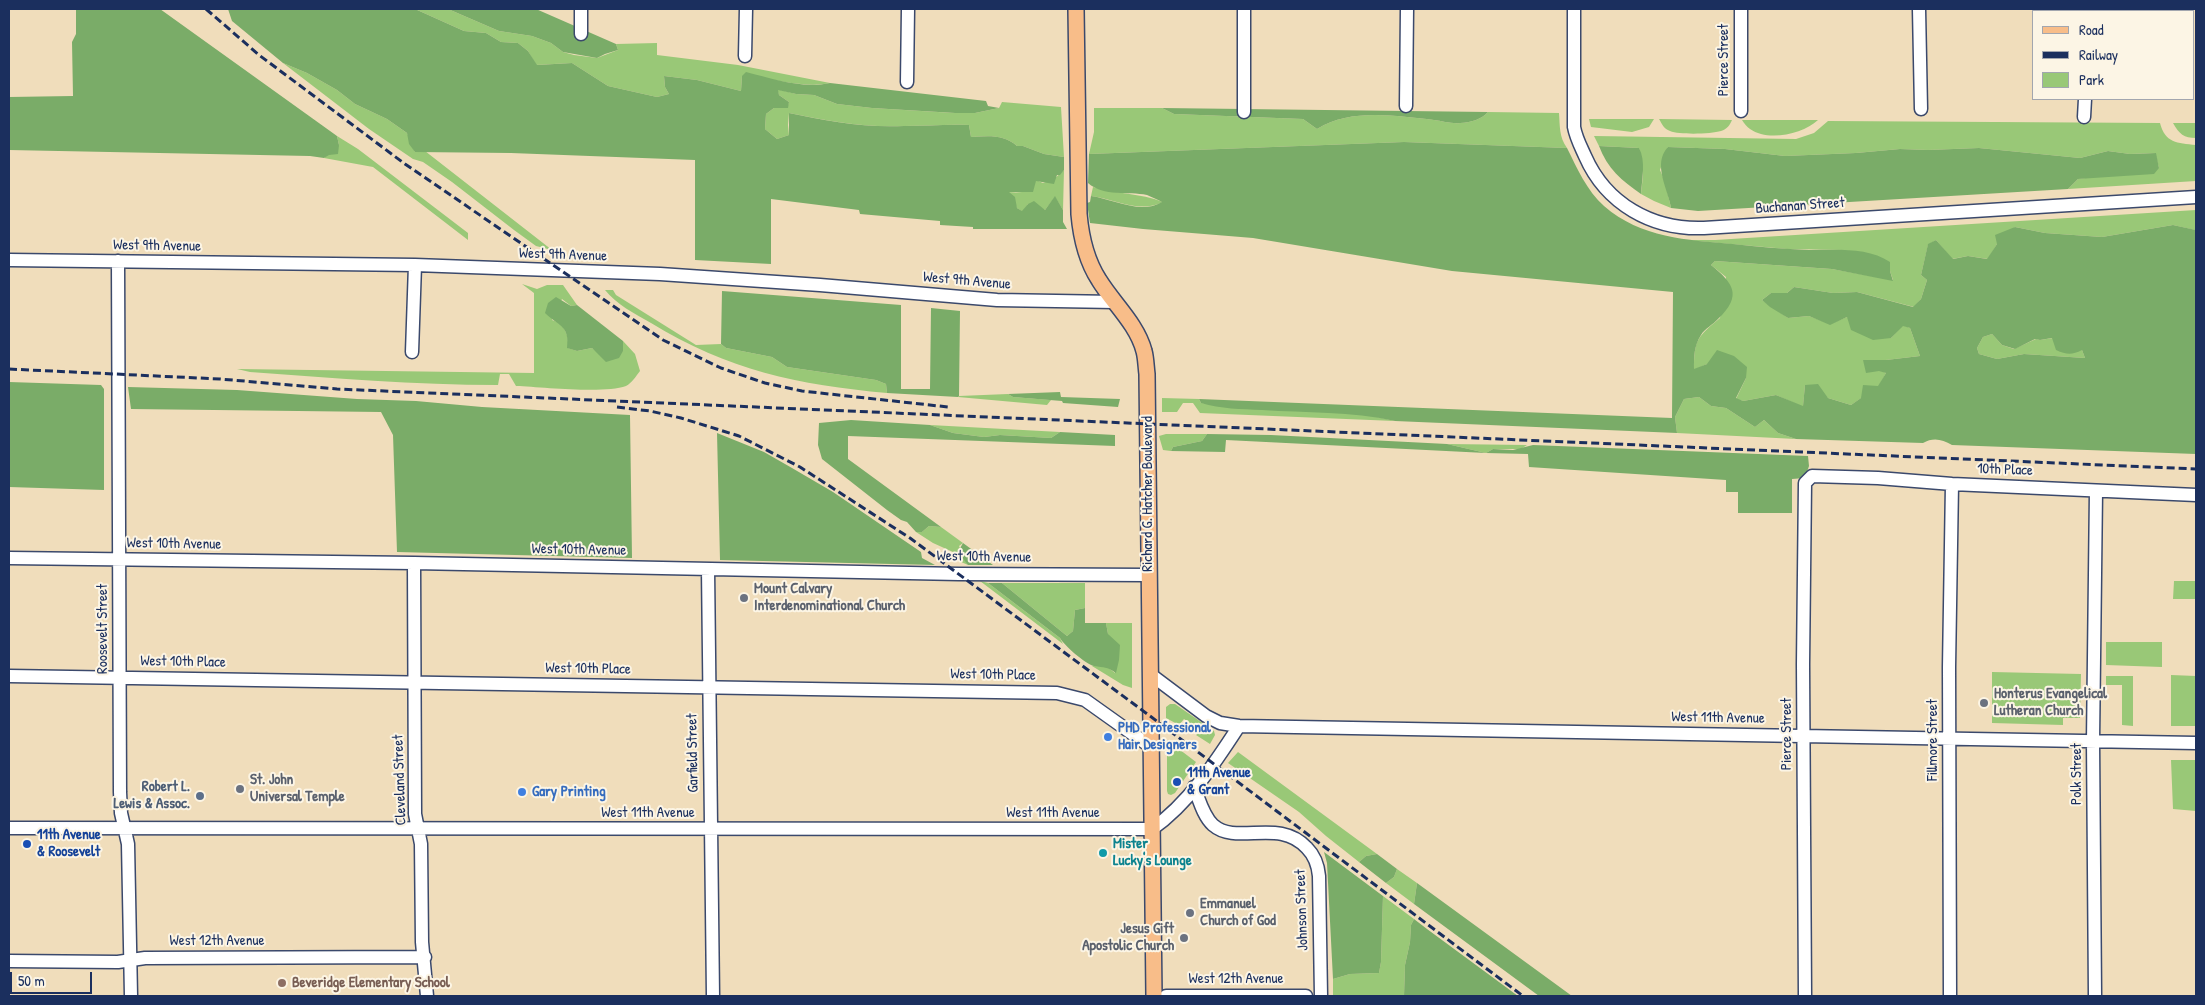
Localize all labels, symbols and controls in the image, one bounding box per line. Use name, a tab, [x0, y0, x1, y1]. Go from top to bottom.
legend	[2032, 10, 2195, 100]
text: Road	[2079, 19, 2104, 40]
street label: Pierce Street	[1715, 24, 1733, 96]
text: Railway	[2079, 44, 2118, 65]
text: Park	[2079, 69, 2104, 90]
street label: Buchanan Street	[1755, 194, 1845, 218]
street label: West 9th Avenue	[113, 236, 201, 256]
street label: West 9th Avenue	[519, 244, 607, 266]
street label: West 9th Avenue	[922, 268, 1012, 294]
street label: Richard G. Hatcher Boulevard	[1139, 416, 1157, 572]
street label: 10th Place	[1977, 460, 2033, 480]
street label: West 10th Avenue	[126, 534, 222, 554]
street label: West 10th Avenue	[531, 540, 627, 560]
street label: West 10th Avenue	[936, 547, 1032, 567]
place label: Mount Calvary Interdenominational Church	[754, 580, 905, 615]
street label: Roosevelt Street	[94, 584, 112, 674]
marker: Mount Calvary Interdenominational Church	[738, 592, 750, 604]
street label: West 10th Place	[140, 652, 226, 672]
street label: West 10th Place	[545, 659, 631, 679]
street label: West 10th Place	[950, 665, 1036, 685]
place label: Honterus Evangelical Lutheran Church	[1994, 685, 2107, 720]
marker: Honterus Evangelical Lutheran Church	[1978, 697, 1990, 709]
street label: Pierce Street	[1778, 698, 1796, 770]
street label: Fillmore Street	[1924, 699, 1942, 781]
street label: West 11th Avenue	[1671, 708, 1765, 728]
street label: Garfield Street	[683, 713, 703, 793]
place label: PHD Professional Hair Designers	[1118, 719, 1211, 754]
marker: PHD Professional Hair Designers	[1102, 731, 1114, 743]
street label: Cleveland Street	[389, 734, 411, 826]
street label: Polk Street	[2068, 743, 2086, 805]
place label: 11th Avenue & Grant	[1187, 764, 1251, 799]
place label: St. John Universal Temple	[250, 771, 345, 806]
marker: 11th Avenue & Grant	[1171, 776, 1183, 788]
place label: Robert L. Lewis & Assoc.	[114, 778, 190, 813]
marker: St. John Universal Temple	[234, 783, 246, 795]
place label: Gary Printing	[532, 783, 606, 801]
marker: Gary Printing	[516, 786, 528, 798]
marker: Robert L. Lewis & Assoc.	[194, 790, 206, 802]
street label: West 11th Avenue	[601, 804, 695, 822]
street label: West 11th Avenue	[1006, 804, 1100, 822]
place label: 11th Avenue & Roosevelt	[37, 826, 101, 861]
place label: Mister Lucky's Lounge	[1113, 835, 1192, 870]
marker: 11th Avenue & Roosevelt	[21, 838, 33, 850]
marker: Mister Lucky's Lounge	[1097, 847, 1109, 859]
street label: Johnson Street	[1292, 869, 1312, 951]
place label: Emmanuel Church of God	[1200, 895, 1276, 930]
marker: Emmanuel Church of God	[1184, 907, 1196, 919]
place label: Jesus Gift Apostolic Church	[1082, 920, 1174, 955]
street label: West 12th Avenue	[169, 932, 265, 950]
marker: Jesus Gift Apostolic Church	[1178, 932, 1190, 944]
scale bar	[12, 962, 95, 994]
text: 50 m	[18, 970, 45, 991]
street label: West 12th Avenue	[1188, 970, 1284, 988]
place label: Beveridge Elementary School	[292, 974, 450, 992]
marker: Beveridge Elementary School	[276, 977, 288, 989]

